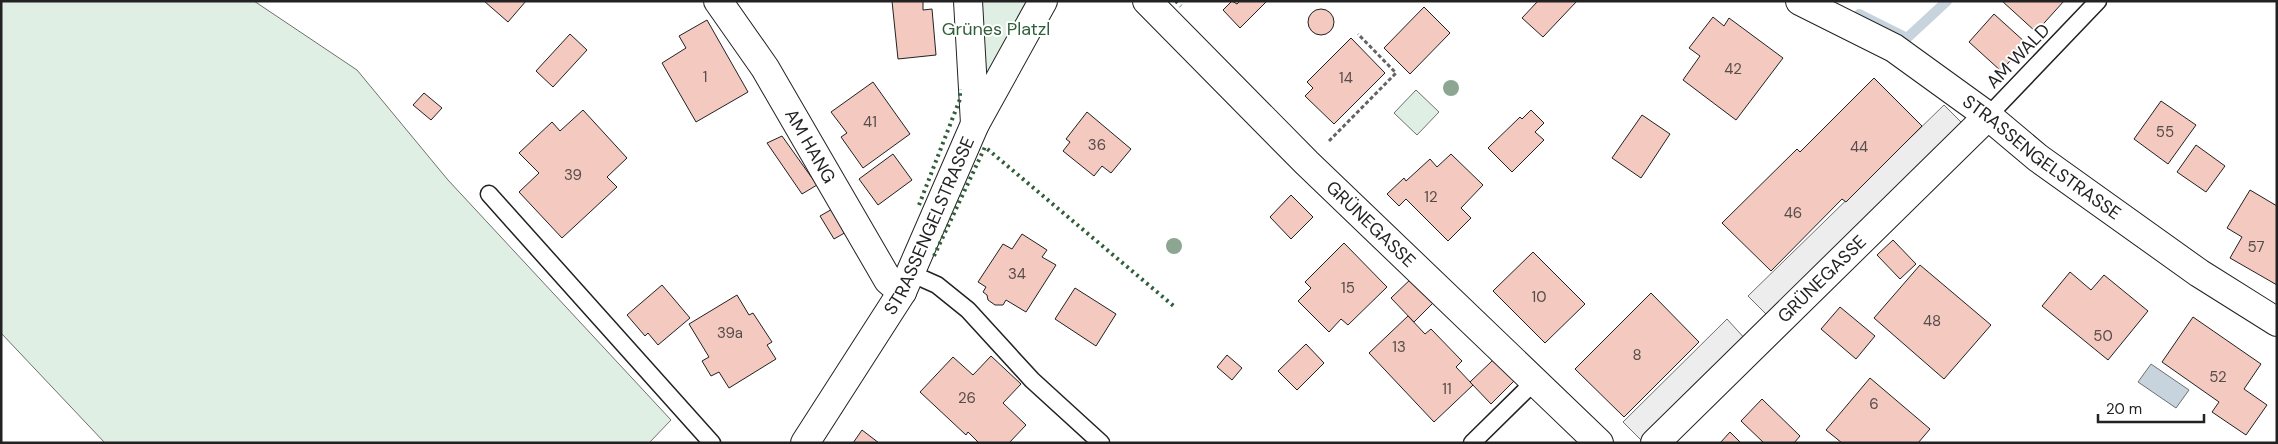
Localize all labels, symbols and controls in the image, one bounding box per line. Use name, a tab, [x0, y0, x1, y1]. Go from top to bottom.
park label: Grünes Platzl	[942, 17, 1050, 41]
street label: AM WALD	[1981, 18, 2055, 94]
house number: 42	[1724, 59, 1742, 79]
house number: 1	[703, 67, 707, 87]
house number: 14	[1339, 68, 1353, 88]
street label: STRASSENGELSTRASSE	[1958, 89, 2126, 225]
street label: AM HANG	[779, 104, 841, 188]
house number: 41	[863, 112, 877, 132]
house number: 55	[2156, 122, 2174, 142]
street label: STRASSENGELSTRASSE	[878, 133, 980, 320]
house number: 36	[1088, 135, 1106, 155]
house number: 44	[1850, 137, 1868, 157]
house number: 39	[564, 165, 582, 185]
street label: GRÜNEGASSE	[1321, 175, 1421, 273]
house number: 12	[1424, 187, 1438, 207]
house number: 46	[1784, 203, 1802, 223]
street label: GRÜNEGASSE	[1772, 230, 1872, 328]
house number: 57	[2248, 237, 2264, 257]
house number: 34	[1008, 264, 1026, 284]
house number: 15	[1341, 278, 1355, 298]
house number: 10	[1532, 287, 1546, 307]
house number: 48	[1923, 311, 1941, 331]
house number: 39a	[717, 323, 743, 343]
house number: 50	[2093, 326, 2113, 346]
house number: 13	[1392, 337, 1406, 357]
house number: 8	[1632, 345, 1642, 365]
house number: 52	[2209, 367, 2227, 387]
house number: 11	[1442, 379, 1452, 399]
house number: 26	[958, 388, 976, 408]
scale bar	[2098, 392, 2204, 424]
house number: 6	[1869, 394, 1879, 414]
text: 20 m	[2106, 399, 2142, 419]

